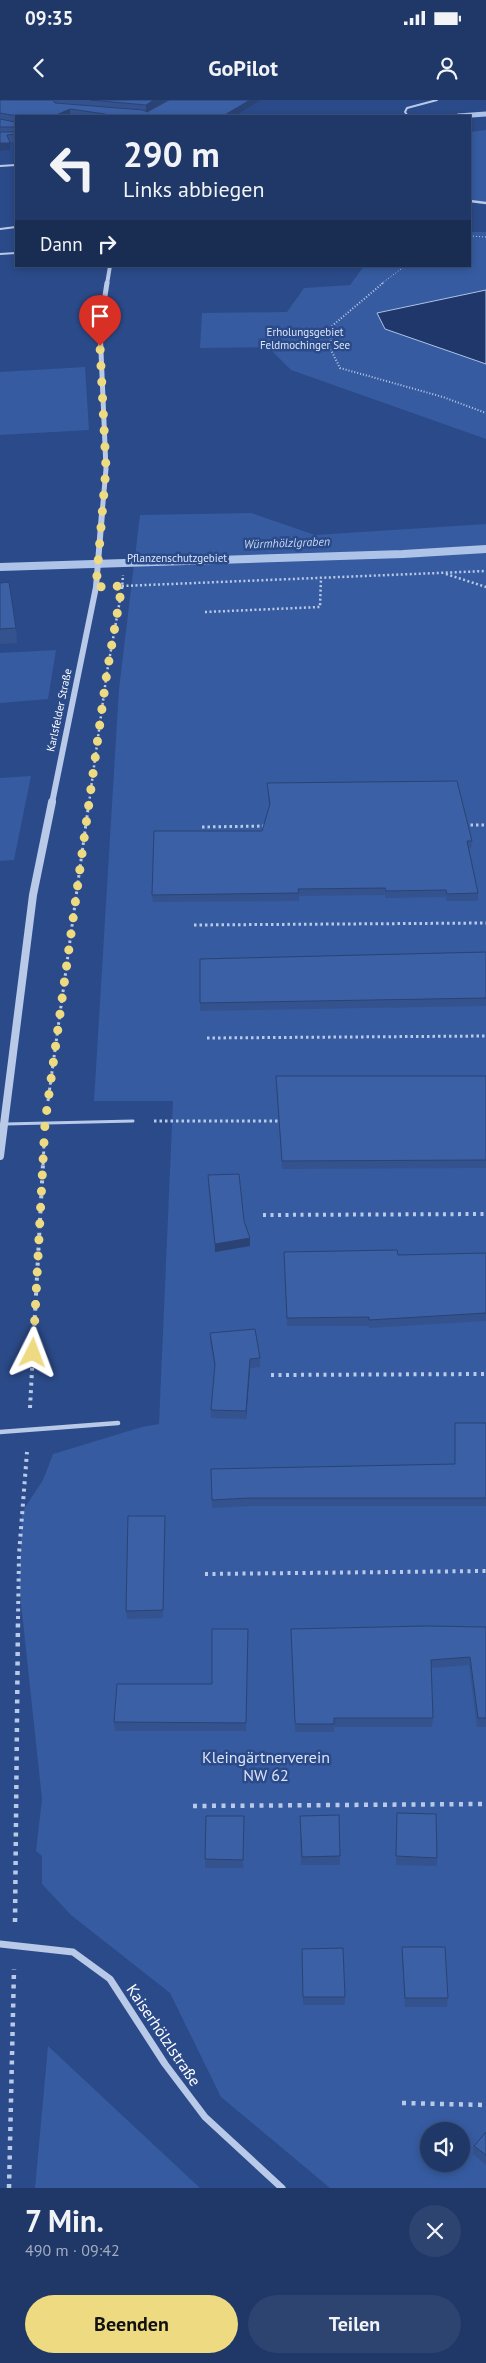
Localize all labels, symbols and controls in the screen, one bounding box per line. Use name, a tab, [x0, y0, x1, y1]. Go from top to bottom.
text: 09:35	[25, 6, 73, 30]
icon: back	[25, 54, 53, 82]
text: GoPilot	[208, 54, 278, 82]
icon: person	[433, 54, 461, 82]
text: 290 m	[123, 131, 220, 177]
icon: left	[40, 135, 105, 200]
text: Links abbiegen	[123, 175, 265, 203]
icon: right	[93, 230, 121, 258]
text: Dann	[40, 232, 83, 256]
pin	[79, 295, 121, 346]
icon: arrive	[86, 302, 114, 330]
park label: Erholungsgebiet Feldmochinger See	[260, 325, 351, 352]
water label: Würmhölzlgraben	[243, 533, 330, 552]
park label: Pflanzenschutzgebiet	[127, 551, 227, 565]
street label: Karlsfelder Straße	[43, 667, 75, 753]
position arrow	[6, 1326, 58, 1378]
park label: Kleingärtnerverein NW 62	[202, 1747, 330, 1785]
street label: Kaiserhölzlstraße	[122, 1980, 206, 2090]
map controls	[420, 2122, 470, 2172]
button: sound	[420, 2122, 470, 2172]
text: 7 Min.	[25, 2201, 104, 2240]
button: close	[409, 2205, 461, 2257]
text: 490 m · 09:42	[25, 2240, 120, 2260]
button: Beenden	[25, 2295, 238, 2353]
button: Teilen	[248, 2295, 461, 2353]

